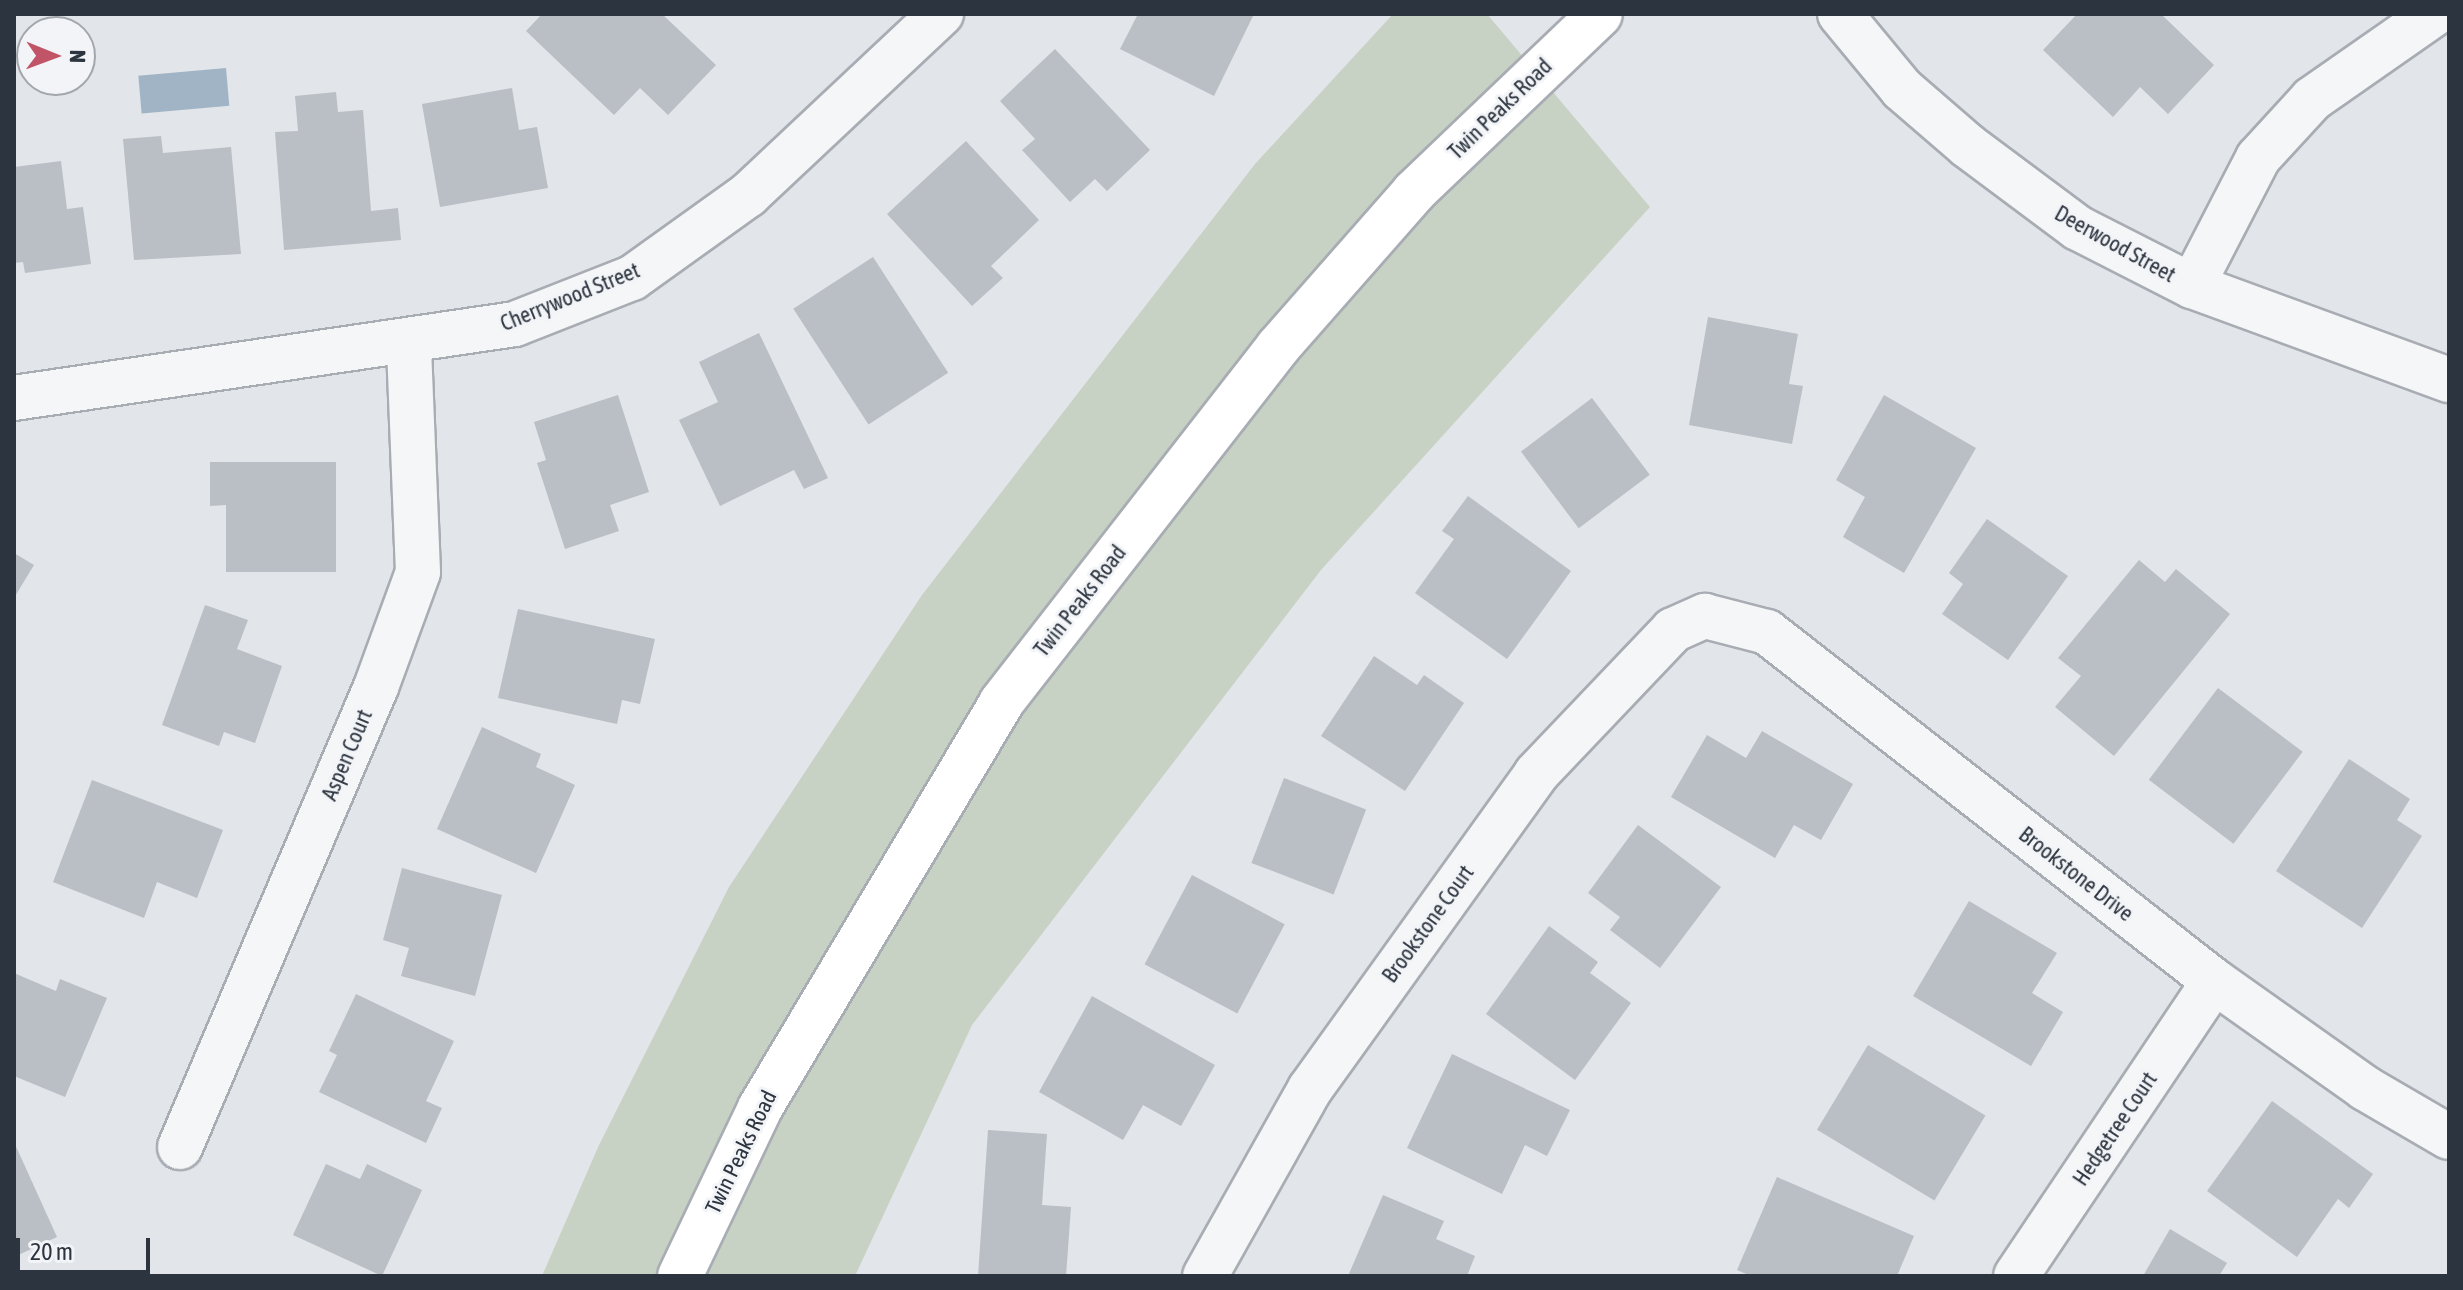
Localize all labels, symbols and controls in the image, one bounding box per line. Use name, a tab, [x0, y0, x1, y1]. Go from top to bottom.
north arrow	[16, 16, 96, 96]
text: N	[65, 50, 91, 63]
street label: Twin Peaks Road	[1443, 53, 1557, 165]
street label: Deerwood Street	[2050, 200, 2180, 288]
street label: Cherrywood Street	[496, 257, 644, 337]
street label: Twin Peaks Road	[1028, 540, 1132, 662]
street label: Aspen Court	[316, 706, 378, 804]
street label: Brookstone Drive	[2014, 821, 2138, 927]
street label: Brookstone Court	[1377, 860, 1479, 988]
street label: Hedgetree Court	[2067, 1067, 2163, 1191]
street label: Twin Peaks Road	[700, 1086, 782, 1218]
scale bar	[20, 1222, 154, 1272]
text: 20 m	[30, 1238, 73, 1265]

